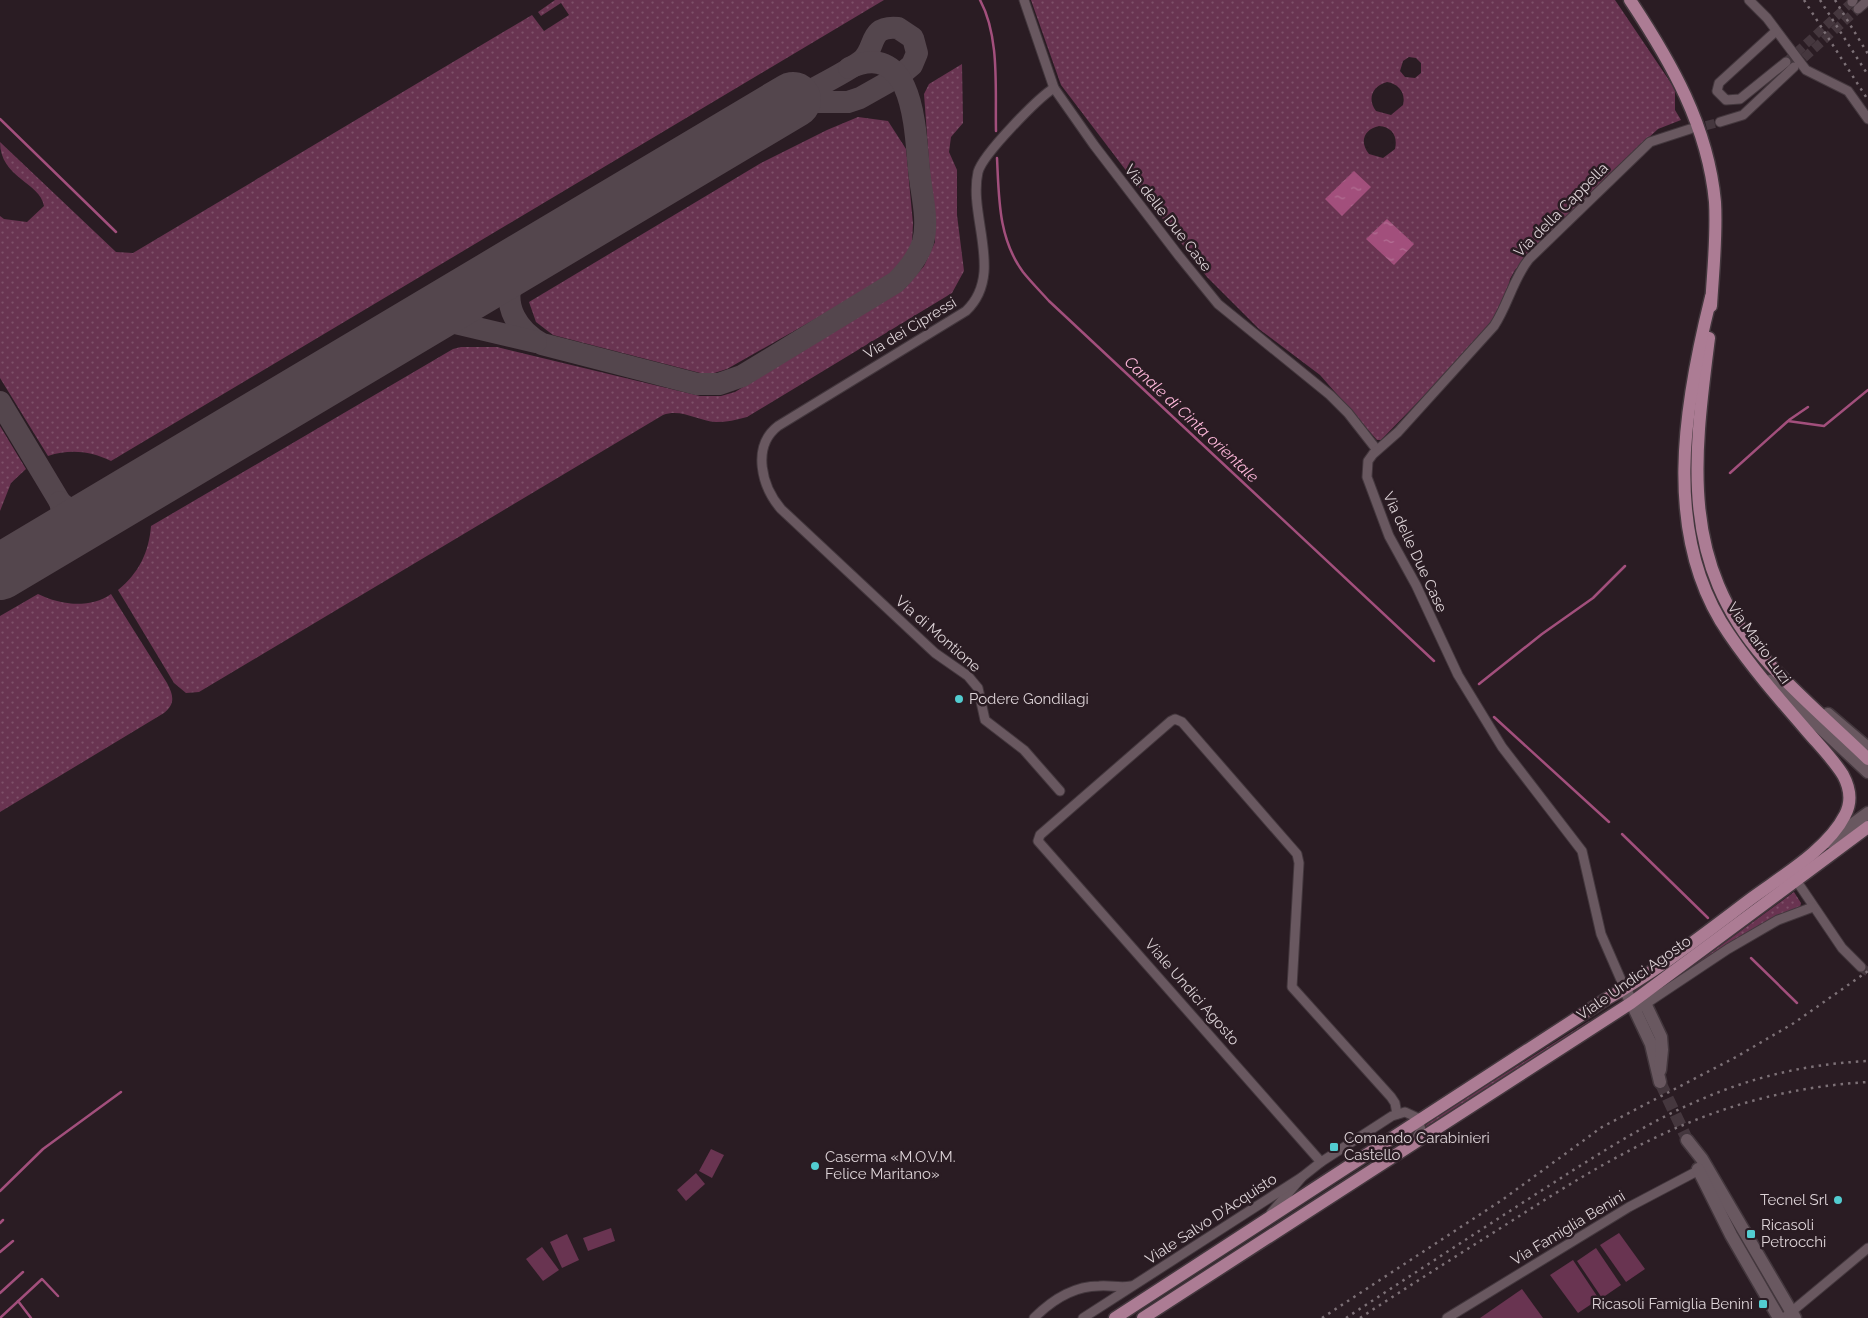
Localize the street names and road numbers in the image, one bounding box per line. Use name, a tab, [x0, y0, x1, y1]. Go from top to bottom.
street label: Via della Cappella	[1510, 159, 1612, 261]
street label: Via delle Due Case	[1121, 161, 1216, 275]
street label: Via dei Cipressi	[860, 293, 960, 363]
street label: Via delle Due Case	[1379, 489, 1451, 615]
street label: Via di Montione	[892, 592, 985, 676]
street label: Via Mario Luzi	[1723, 599, 1795, 687]
street label: Viale Undici Agosto	[1574, 932, 1695, 1024]
street label: Viale Undici Agosto	[1141, 935, 1243, 1049]
street label: Viale Salvo D'Acquisto	[1142, 1170, 1280, 1268]
street label: Via Famiglia Benini	[1508, 1187, 1628, 1269]

